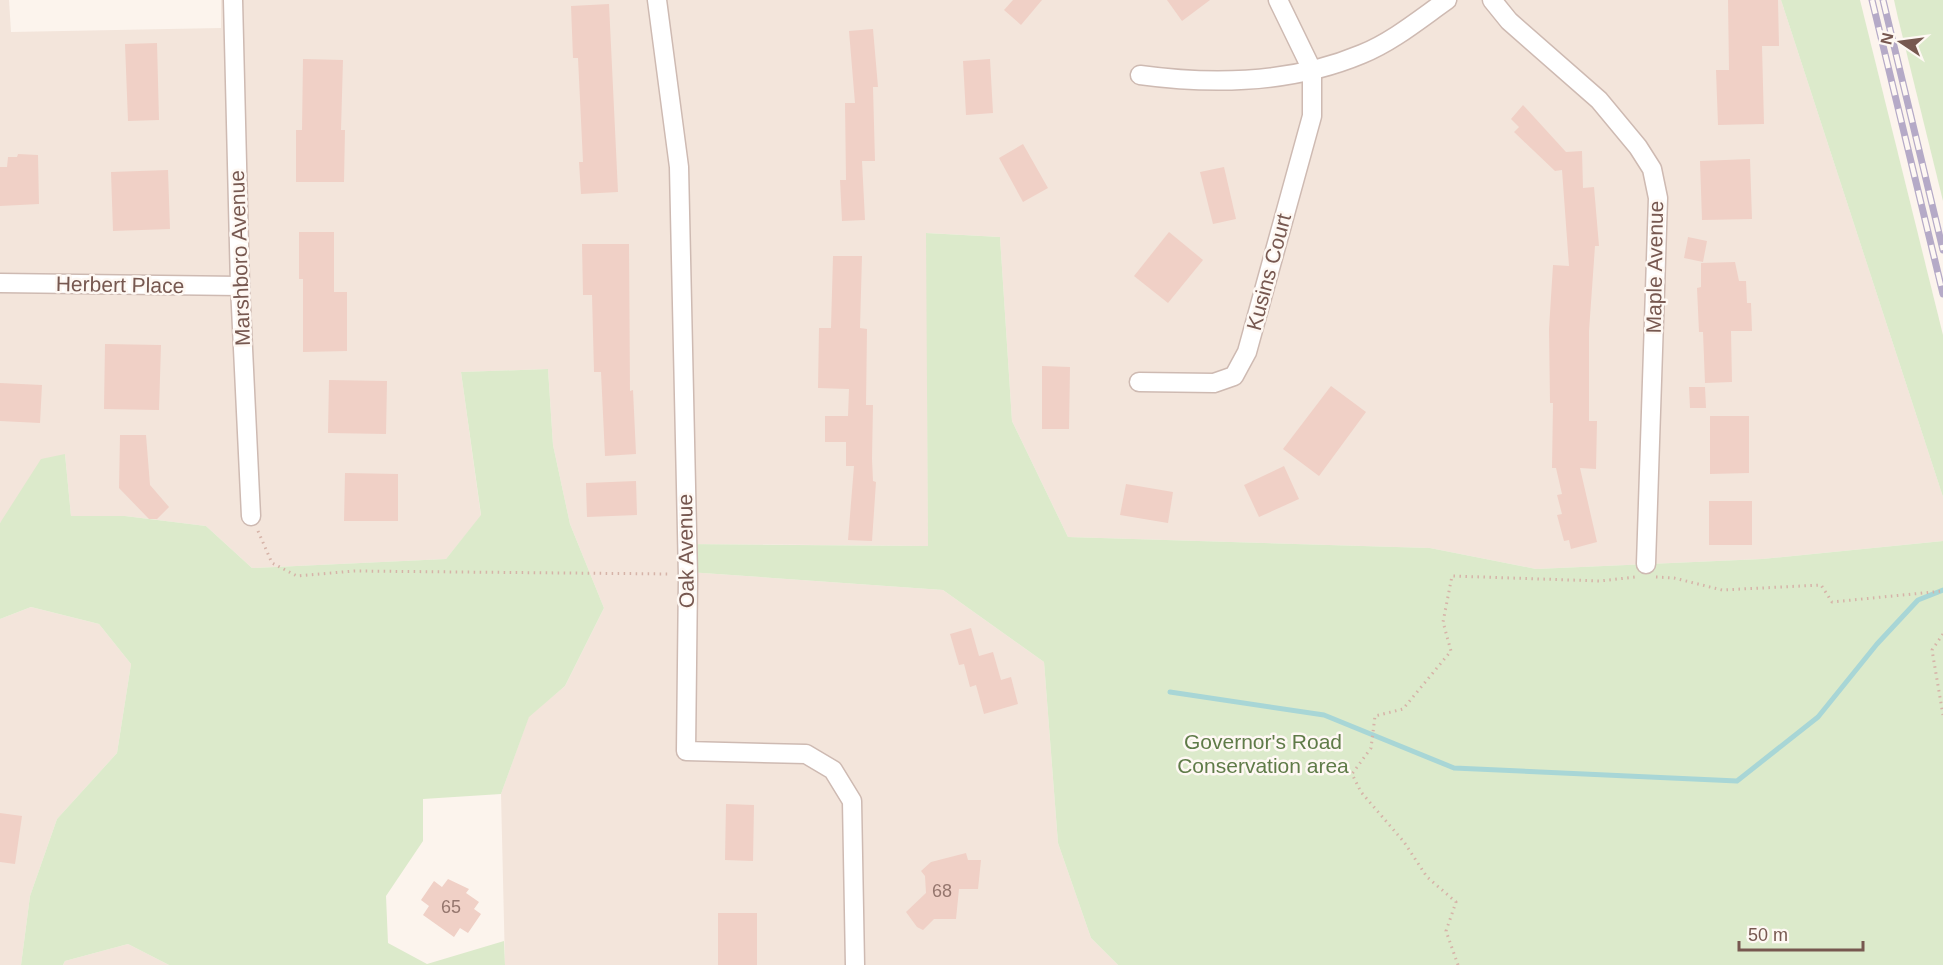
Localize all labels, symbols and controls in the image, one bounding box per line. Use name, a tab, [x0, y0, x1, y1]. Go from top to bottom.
north arrow	[1871, 12, 1931, 72]
text: N	[1877, 31, 1896, 46]
street label: Marshboro Avenue	[225, 170, 254, 346]
street label: Maple Avenue	[1642, 200, 1667, 334]
street label: Kusins Court	[1242, 211, 1295, 333]
street label: Herbert Place	[56, 272, 184, 297]
street label: Oak Avenue	[673, 494, 698, 608]
park label: Governor's Road Conservation area	[1177, 730, 1349, 777]
house number: 68	[932, 881, 952, 901]
house number: 65	[441, 897, 461, 917]
scale bar	[1739, 914, 1864, 952]
text: 50 m	[1748, 925, 1788, 945]

